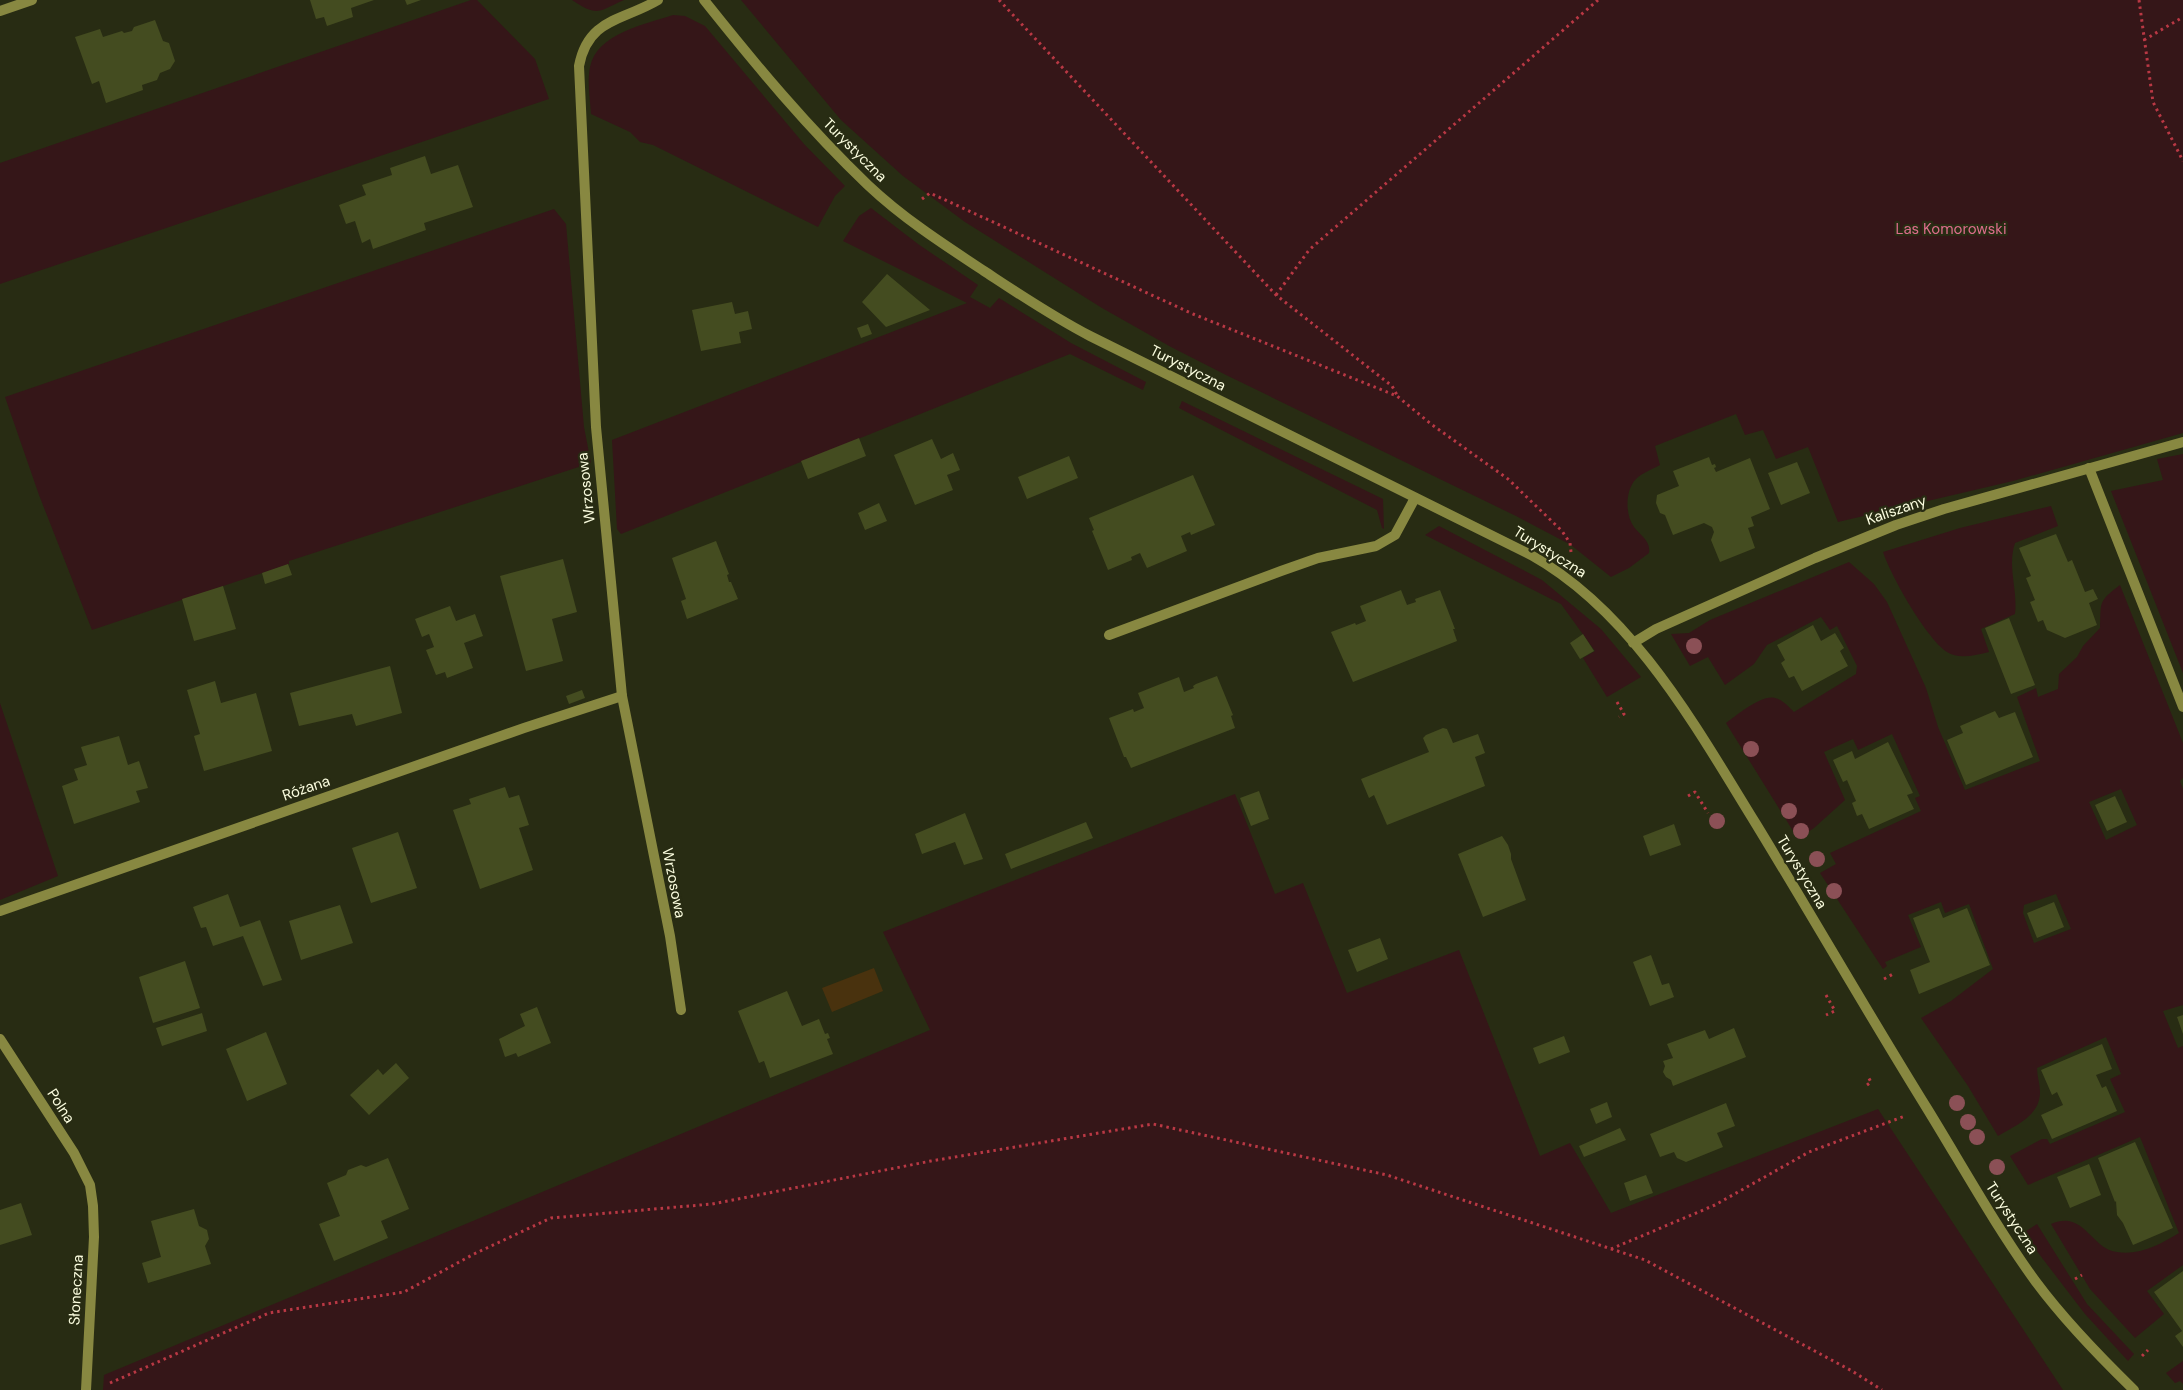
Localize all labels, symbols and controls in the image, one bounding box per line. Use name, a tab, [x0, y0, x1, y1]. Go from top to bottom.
street label: Turystyczna	[819, 114, 891, 186]
park label: Las Komorowski	[1895, 219, 2007, 239]
street label: Turystyczna	[1147, 340, 1229, 396]
street label: Wrzosowa	[572, 452, 600, 524]
street label: Kaliszany	[1863, 490, 1930, 530]
street label: Turystyczna	[1510, 522, 1590, 582]
street label: Różana	[280, 771, 332, 805]
street label: Turystyczna	[1772, 831, 1832, 913]
street label: Wrzosowa	[657, 846, 691, 920]
street label: Polna	[42, 1085, 80, 1127]
street label: Turystyczna	[1981, 1178, 2043, 1258]
street label: Słoneczna	[64, 1254, 88, 1326]

